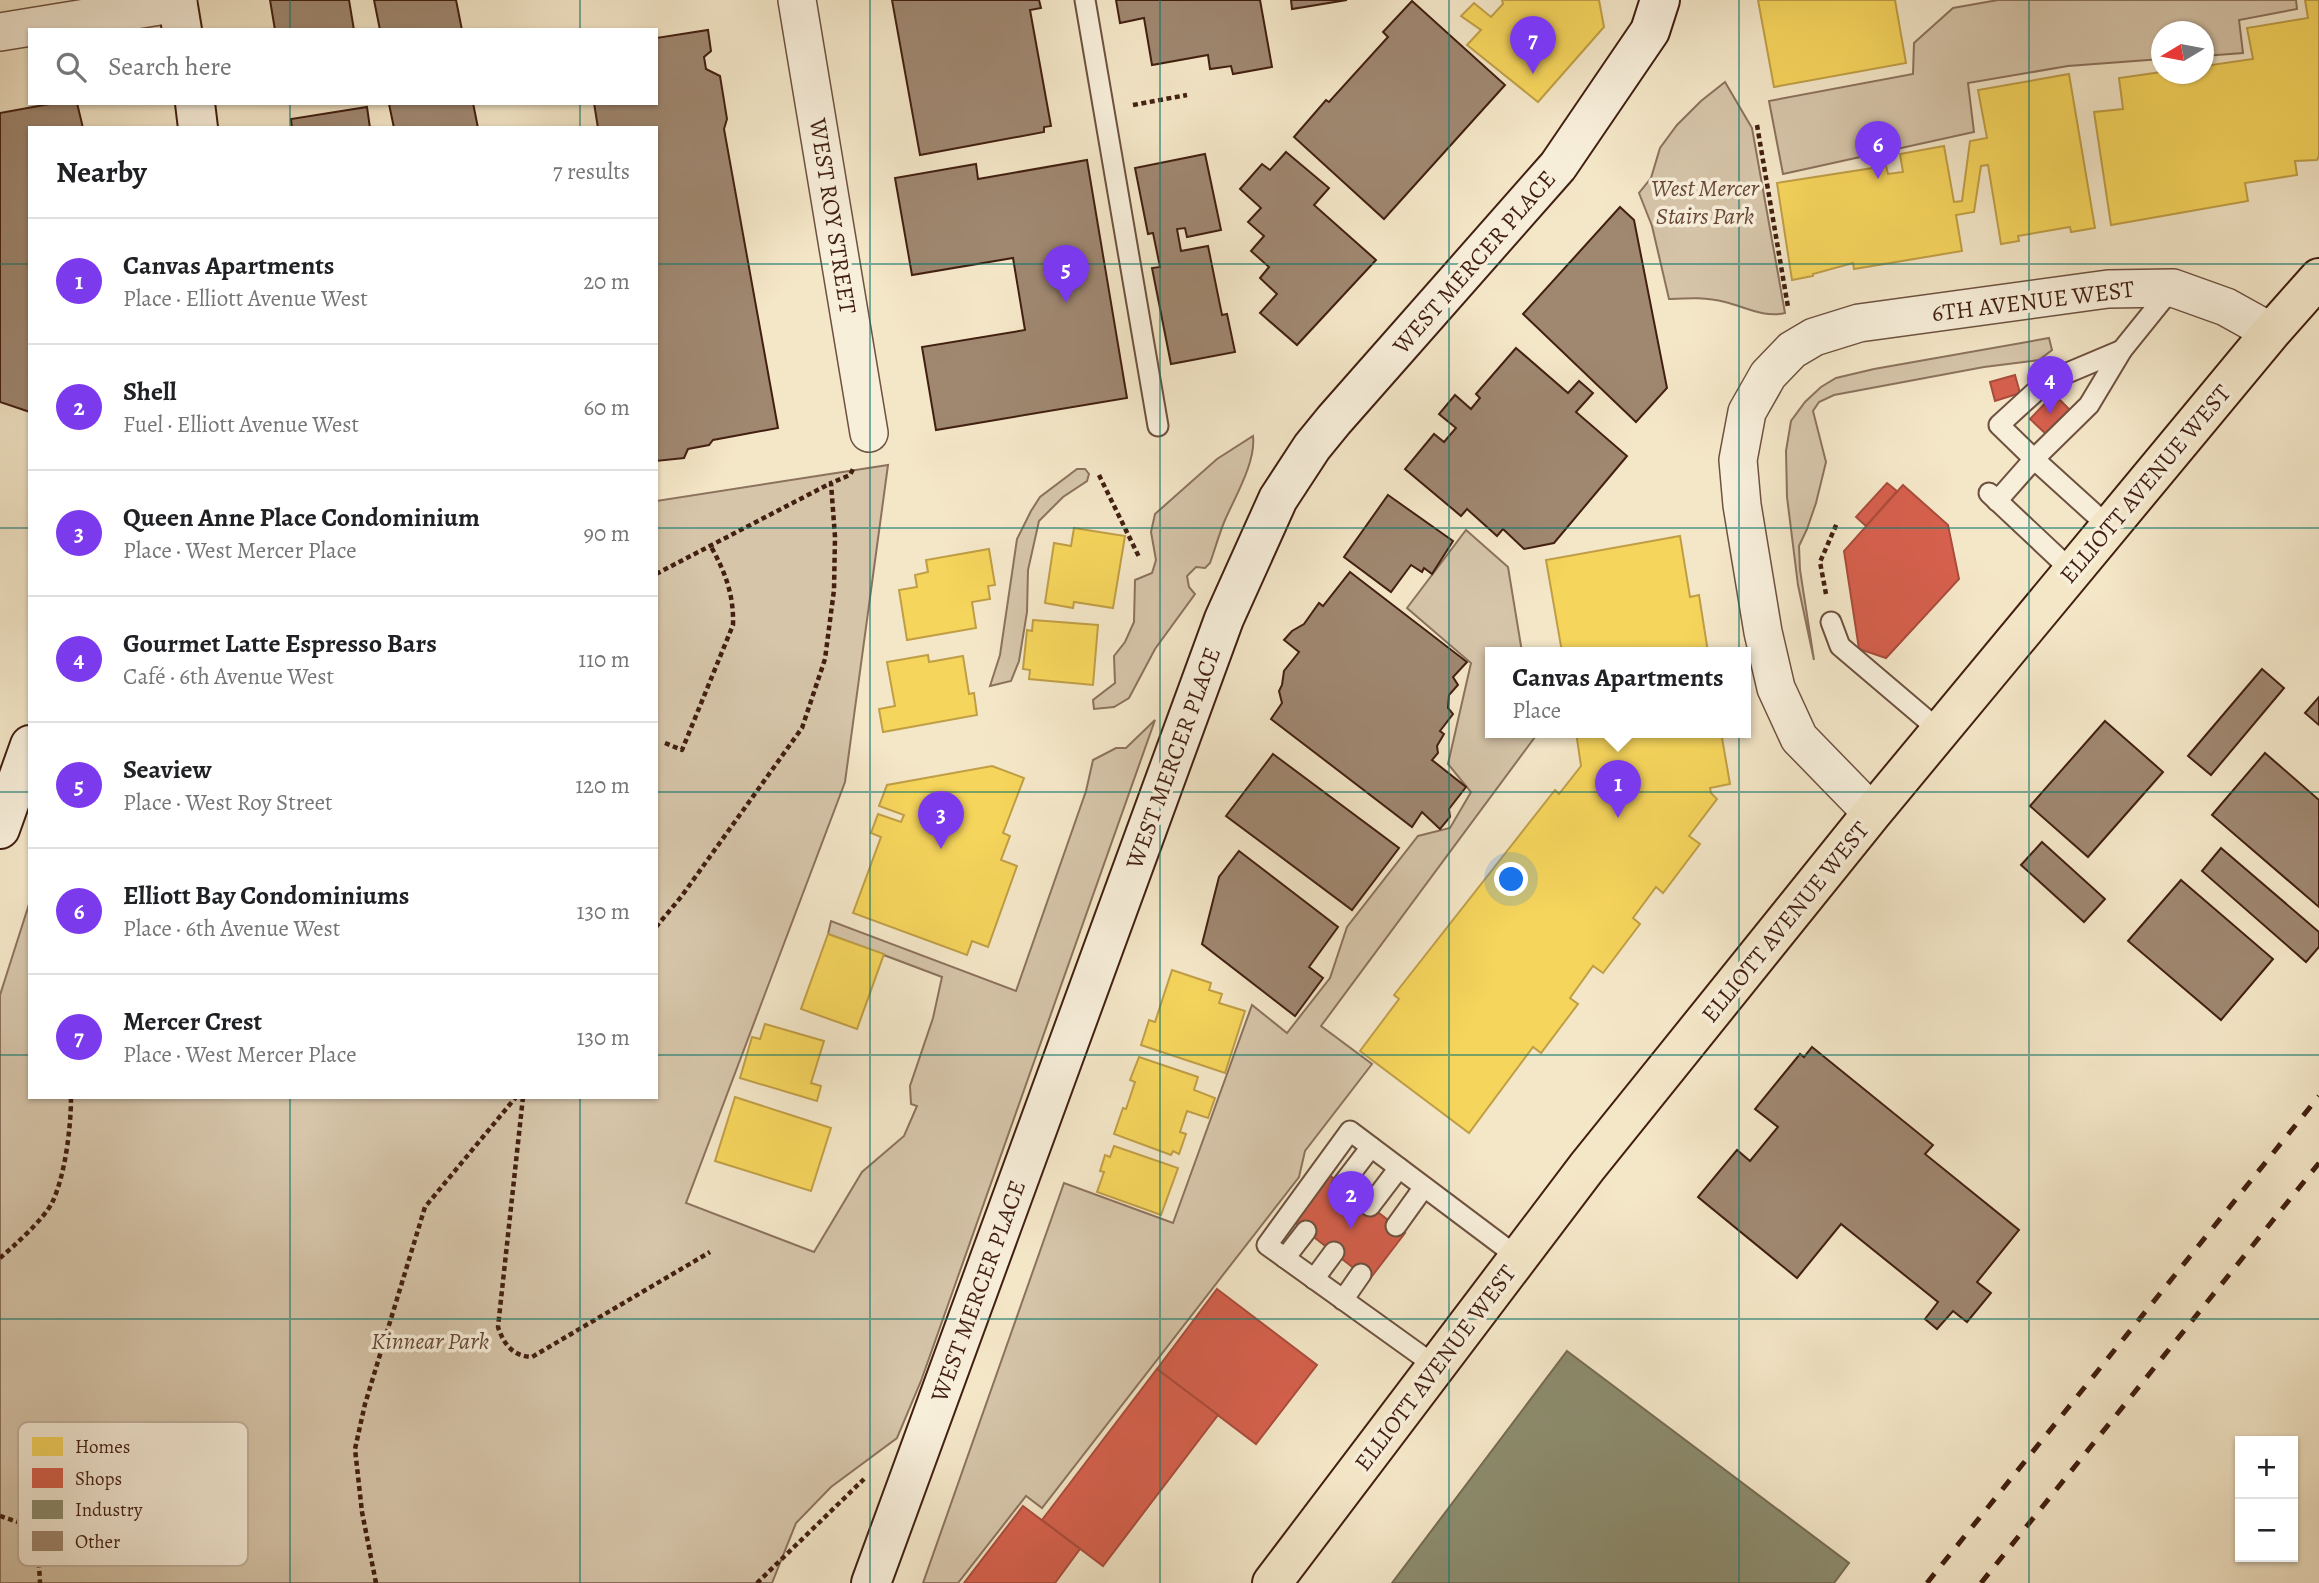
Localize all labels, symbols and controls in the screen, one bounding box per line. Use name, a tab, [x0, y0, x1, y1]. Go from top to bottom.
pin: 7	[1510, 16, 1556, 74]
north arrow	[2151, 21, 2214, 84]
search box	[28, 28, 658, 105]
icon: search	[52, 48, 90, 86]
text: Search here	[108, 49, 232, 84]
street label: WEST ROY STREET	[802, 115, 864, 316]
pin: 6	[1855, 121, 1901, 179]
text: Nearby	[56, 152, 147, 192]
text: 7 results	[553, 156, 630, 187]
street label: WEST MERCER PLACE	[1385, 163, 1563, 361]
park label: West Mercer Stairs Park	[1651, 172, 1760, 232]
pin: 5	[1043, 245, 1089, 303]
text: Canvas Apartments	[123, 248, 334, 283]
text: 1	[75, 266, 83, 297]
text: 20 m	[583, 266, 630, 297]
street label: 6TH AVENUE WEST	[1930, 273, 2136, 329]
text: Place · Elliott Avenue West	[123, 283, 368, 314]
pin: 4	[2027, 356, 2073, 414]
text: Shell	[123, 374, 177, 409]
street label: ELLIOTT AVENUE WEST	[2052, 378, 2238, 590]
text: 2	[73, 392, 85, 423]
text: 60 m	[583, 392, 630, 423]
text: Fuel · Elliott Avenue West	[123, 409, 359, 440]
text: Queen Anne Place Condominium	[123, 500, 480, 535]
text: 3	[74, 518, 84, 549]
text: 90 m	[584, 518, 630, 549]
text: Place · West Mercer Place	[123, 535, 356, 566]
text: Gourmet Latte Espresso Bars	[123, 626, 437, 661]
street label: WEST MERCER PLACE	[1118, 643, 1228, 874]
text: 4	[74, 644, 84, 675]
text: 110 m	[578, 644, 630, 675]
popup	[1485, 647, 1751, 738]
text: Canvas Apartments	[1512, 660, 1724, 695]
text: Café · 6th Avenue West	[123, 661, 334, 692]
text: Place	[1512, 695, 1561, 726]
text: Seaview	[123, 752, 212, 787]
pin: 1	[1595, 760, 1641, 818]
text: 5	[74, 770, 84, 801]
text: 120 m	[575, 770, 630, 801]
text: Place · West Roy Street	[123, 787, 333, 818]
pin: 3	[918, 791, 964, 849]
street label: ELLIOTT AVENUE WEST	[1694, 815, 1876, 1029]
your location	[1494, 862, 1528, 896]
text: Elliott Bay Condominiums	[123, 878, 409, 913]
text: 6	[74, 896, 84, 927]
text: 130 m	[577, 896, 630, 927]
text: Place · 6th Avenue West	[123, 913, 340, 944]
text: Mercer Crest	[123, 1004, 262, 1039]
text: 7	[74, 1022, 84, 1053]
text: 130 m	[577, 1022, 630, 1053]
text: Place · West Mercer Place	[123, 1039, 356, 1070]
pin: 2	[1328, 1171, 1374, 1229]
street label: WEST MERCER PLACE	[923, 1176, 1033, 1407]
street label: ELLIOTT AVENUE WEST	[1347, 1258, 1523, 1478]
park label: Kinnear Park	[371, 1325, 489, 1357]
legend	[18, 1422, 248, 1566]
text: Homes	[75, 1434, 130, 1460]
map controls	[2235, 1436, 2298, 1562]
button: +	[2235, 1436, 2298, 1499]
text: Shops	[75, 1466, 122, 1492]
text: Industry	[75, 1497, 143, 1523]
button: −	[2235, 1499, 2298, 1562]
text: Other	[75, 1529, 120, 1555]

